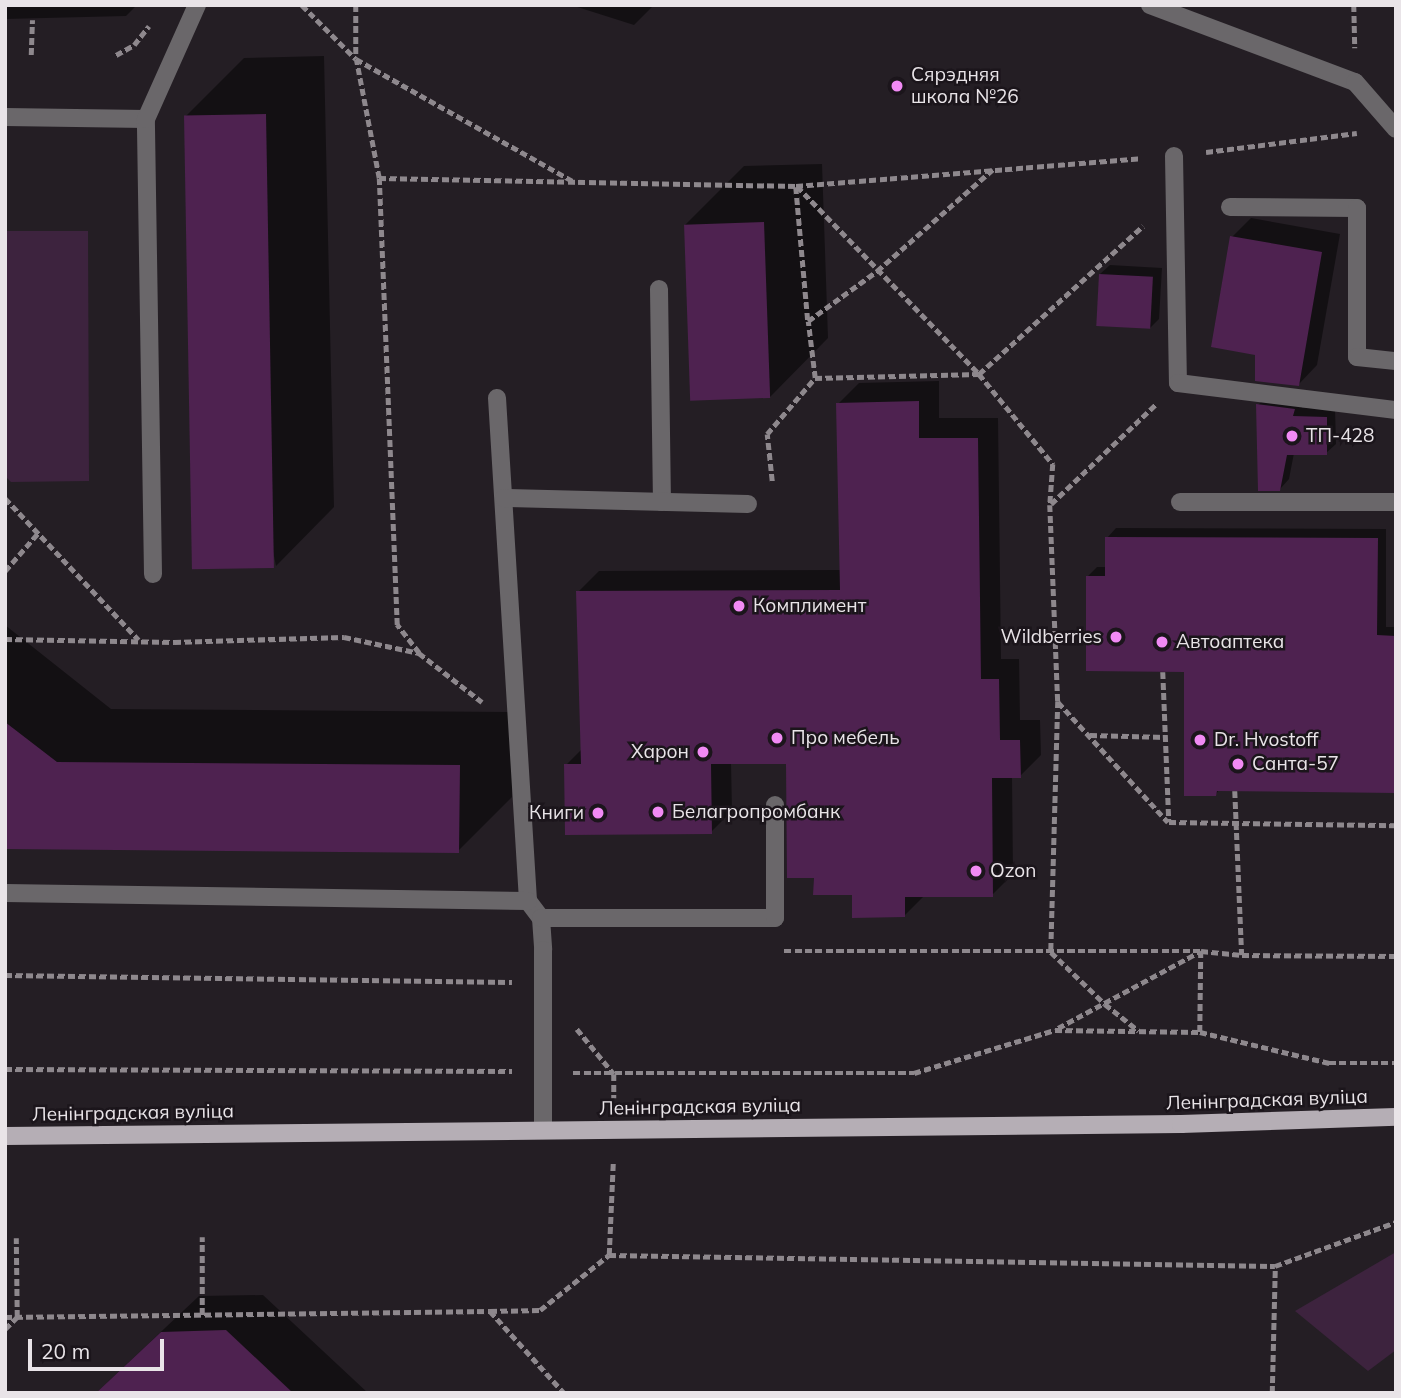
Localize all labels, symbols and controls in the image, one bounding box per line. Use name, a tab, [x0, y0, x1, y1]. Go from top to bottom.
place label: Сярэдняя школа №26	[911, 64, 1019, 108]
marker: Сярэдняя школа №26	[889, 78, 905, 94]
place label: ТП-428	[1306, 425, 1374, 447]
marker: ТП-428	[1284, 428, 1300, 444]
place label: Комплимент	[753, 595, 866, 617]
marker: Комплимент	[731, 598, 747, 614]
place label: Wildberries	[1001, 626, 1102, 648]
marker: Wildberries	[1108, 629, 1124, 645]
place label: Автоаптека	[1176, 631, 1284, 653]
marker: Автоаптека	[1154, 634, 1170, 650]
place label: Про мебель	[791, 727, 900, 749]
place label: Dr. Hvostoff	[1214, 729, 1319, 751]
marker: Про мебель	[769, 730, 785, 746]
marker: Dr. Hvostoff	[1192, 732, 1208, 748]
place label: Харон	[631, 741, 689, 763]
marker: Харон	[695, 744, 711, 760]
place label: Санта-57	[1252, 753, 1339, 775]
marker: Санта-57	[1230, 756, 1246, 772]
place label: Белагропромбанк	[672, 801, 840, 823]
place label: Книги	[529, 802, 584, 824]
marker: Белагропромбанк	[650, 804, 666, 820]
marker: Книги	[590, 805, 606, 821]
place label: Ozon	[990, 860, 1036, 882]
marker: Ozon	[968, 863, 984, 879]
street label: Ленінградская вуліца	[1166, 1085, 1368, 1115]
street label: Ленінградская вуліца	[599, 1094, 801, 1120]
street label: Ленінградская вуліца	[32, 1100, 234, 1126]
scale bar	[32, 1324, 168, 1368]
text: 20 m	[41, 1338, 90, 1364]

